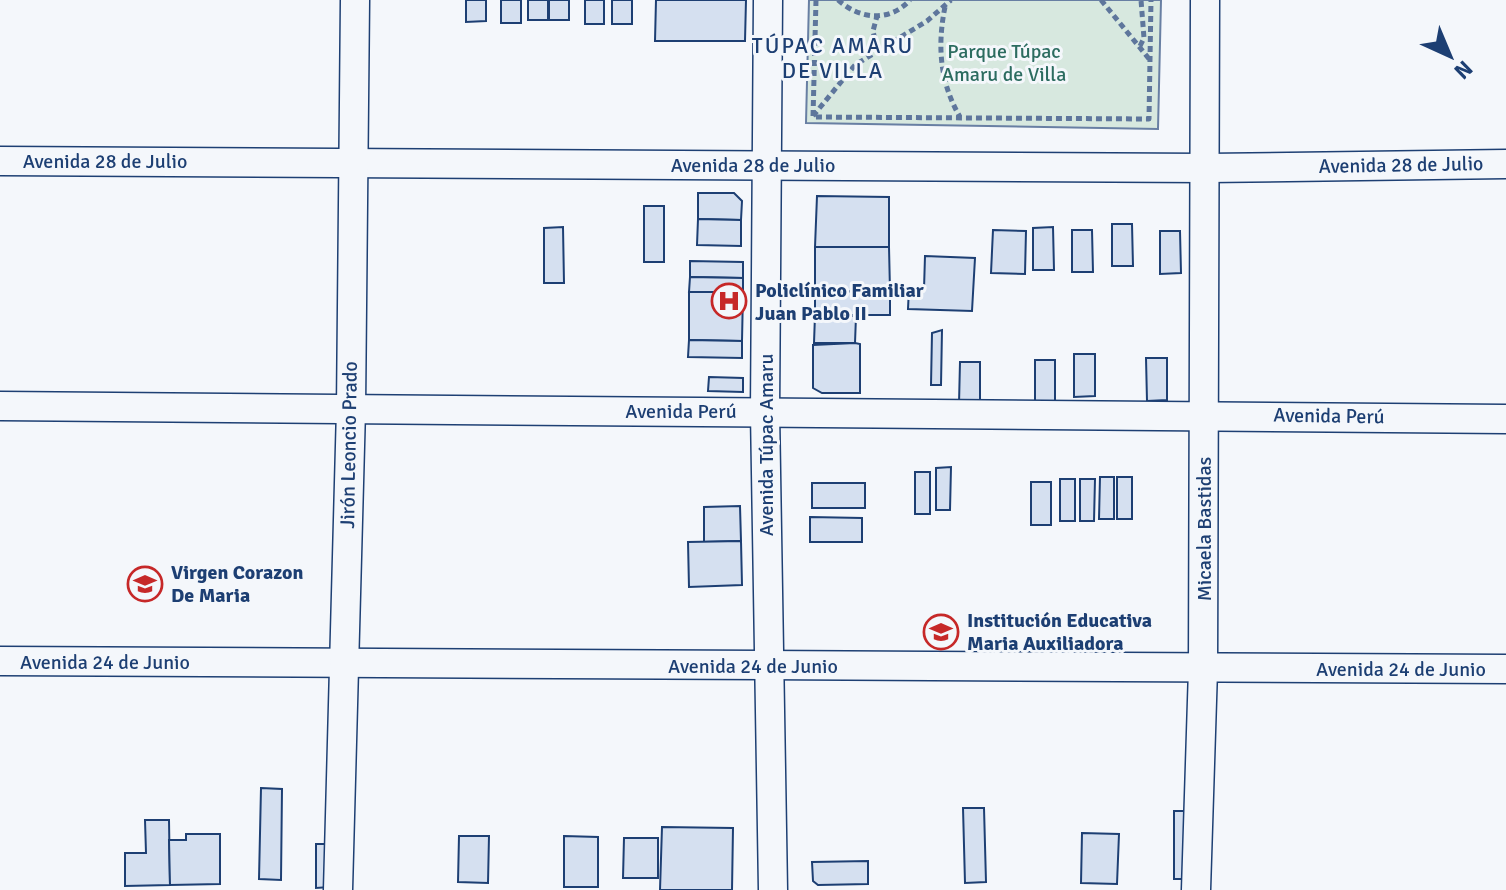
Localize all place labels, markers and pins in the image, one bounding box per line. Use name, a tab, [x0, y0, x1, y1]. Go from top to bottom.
place label: Policlínico Familiar Juan Pablo II	[755, 278, 924, 326]
hospital icon: Policlínico Familiar Juan Pablo II	[710, 282, 748, 320]
place label: Virgen Corazon De Maria	[171, 560, 304, 608]
school or university icon: Virgen Corazon De Maria	[126, 565, 164, 603]
place label: Institución Educativa Maria Auxiliadora	[967, 608, 1152, 656]
school or university icon: Institución Educativa Maria Auxiliadora	[922, 613, 960, 651]

